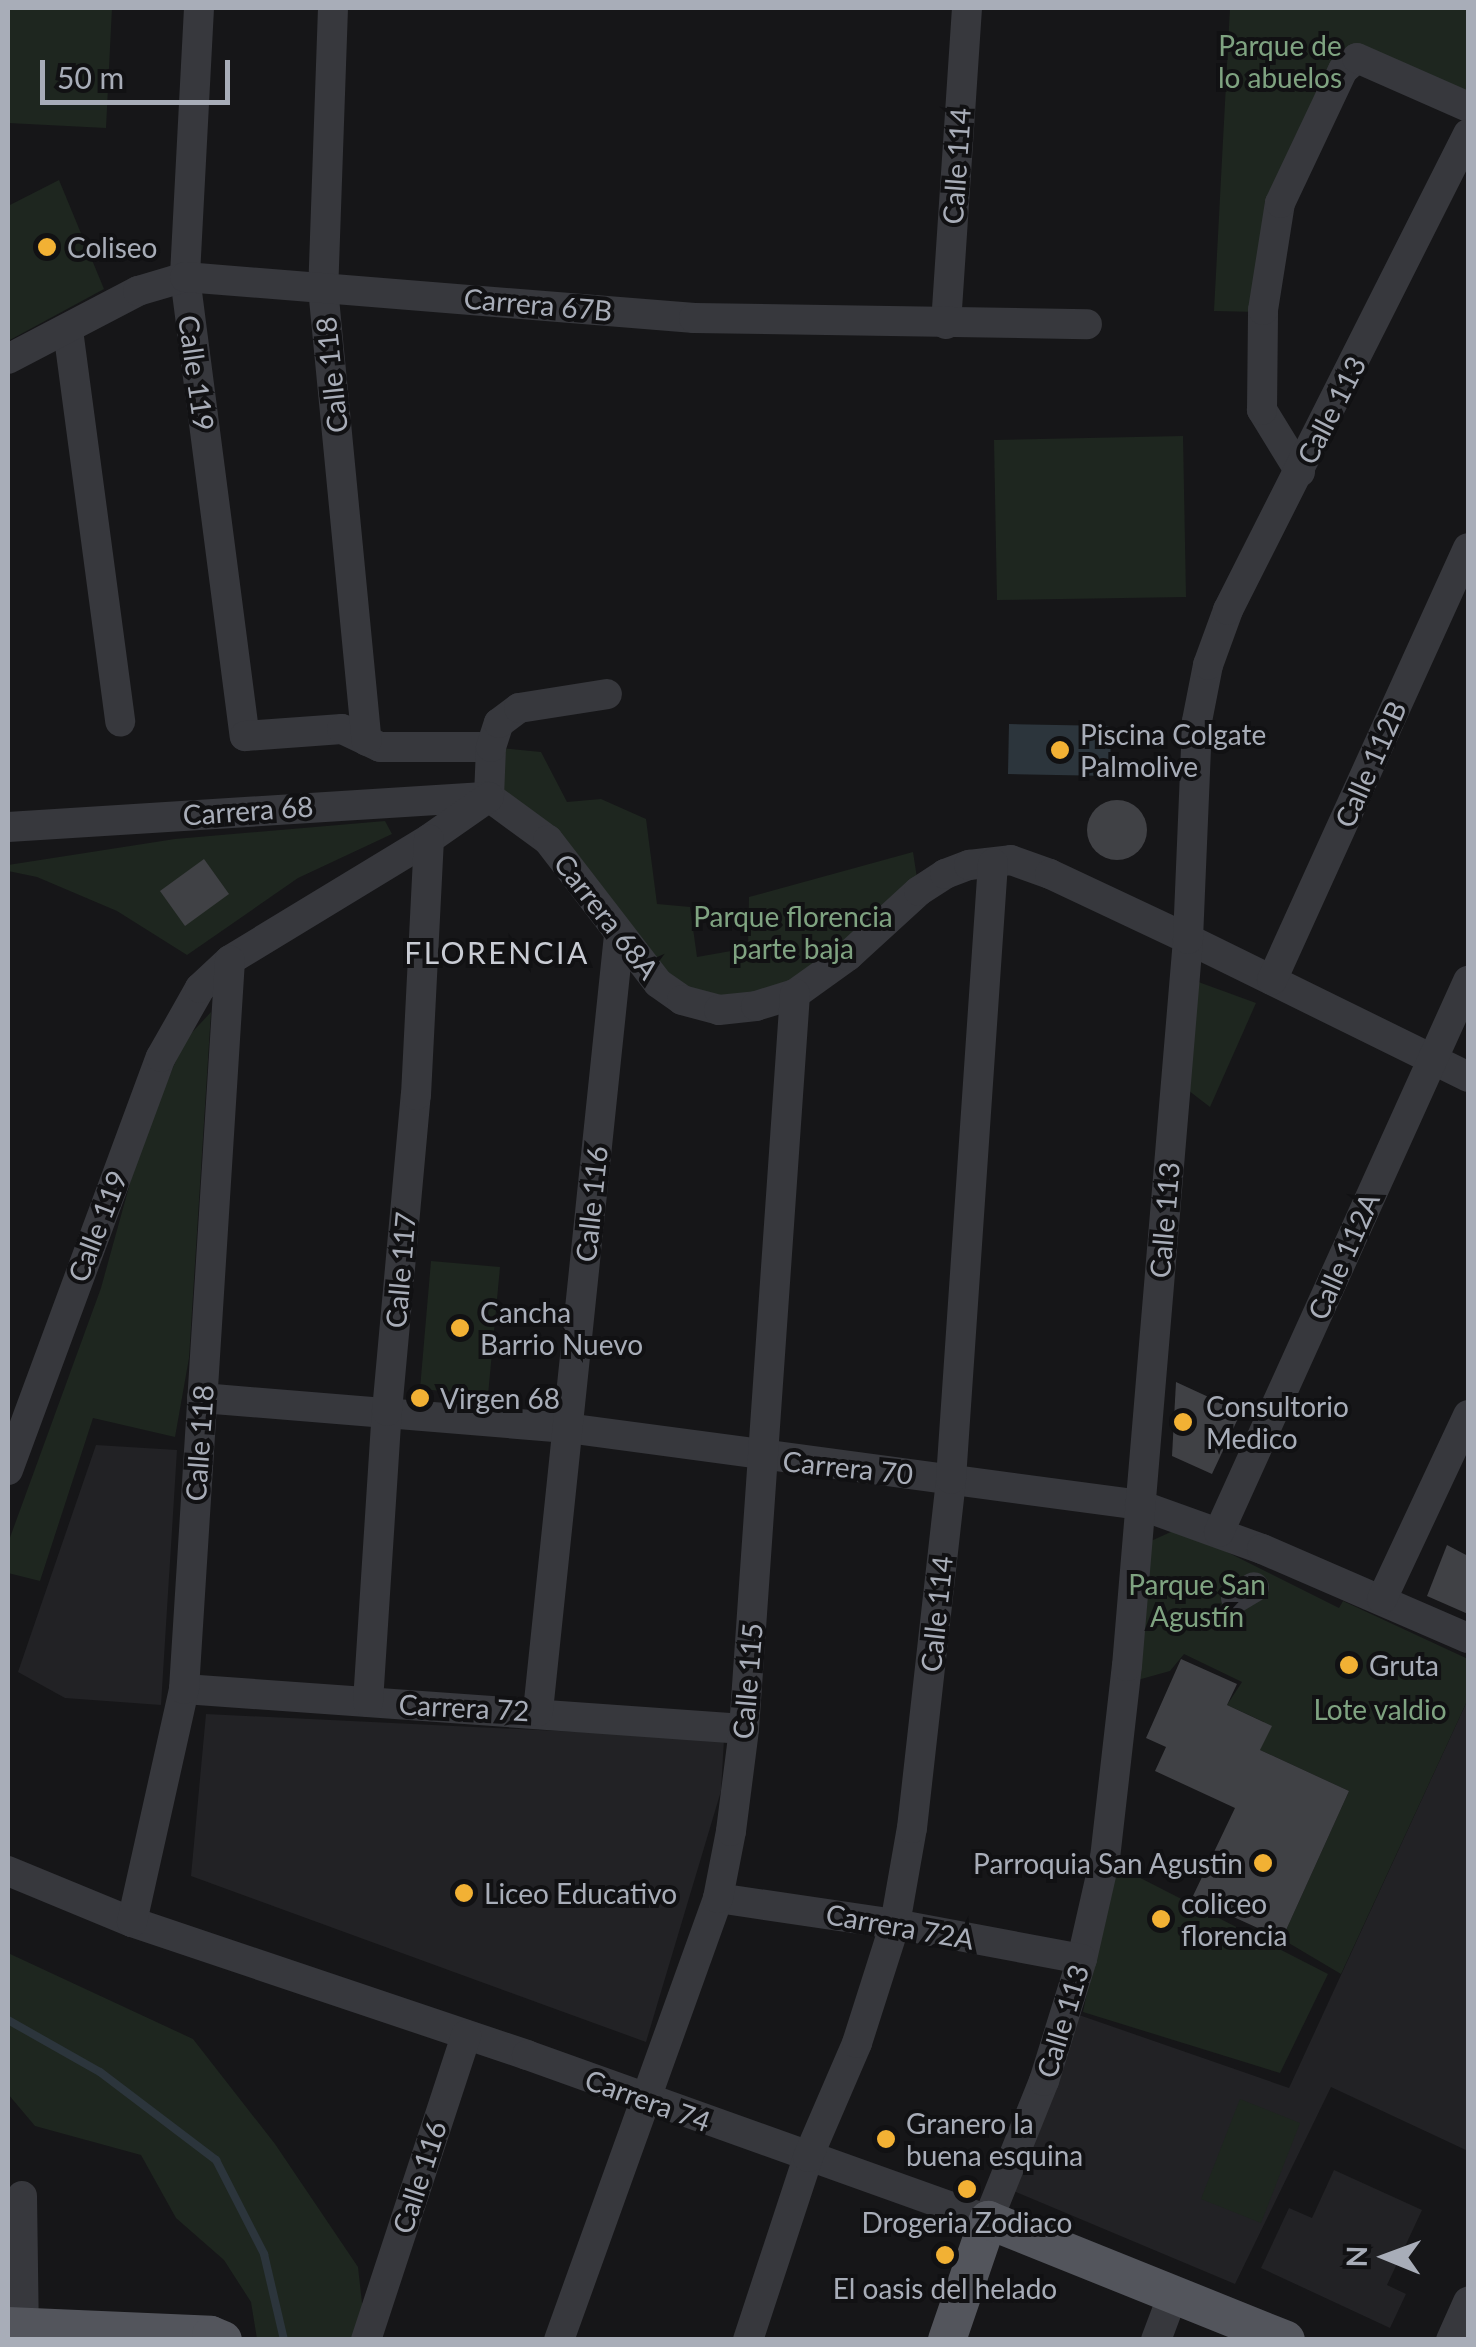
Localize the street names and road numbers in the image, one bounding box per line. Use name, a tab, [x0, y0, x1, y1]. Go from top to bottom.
street label: Calle 114	[935, 107, 977, 225]
street label: Carrera 67B	[462, 281, 614, 327]
street label: Calle 119	[172, 313, 222, 433]
street label: Calle 118	[308, 315, 354, 435]
street label: Calle 113	[1290, 350, 1372, 470]
street label: Calle 112B	[1327, 696, 1413, 832]
street label: Carrera 68	[182, 789, 314, 831]
street label: Carrera 68A	[548, 847, 666, 985]
street label: Calle 116	[568, 1144, 614, 1264]
street label: Calle 113	[1142, 1161, 1186, 1279]
street label: Calle 119	[60, 1166, 134, 1286]
street label: Calle 112A	[1300, 1187, 1386, 1325]
street label: Calle 117	[378, 1211, 422, 1329]
street label: Calle 118	[178, 1384, 220, 1502]
street label: Carrera 70	[781, 1443, 915, 1491]
street label: Calle 114	[913, 1554, 959, 1674]
street label: Calle 115	[725, 1622, 769, 1740]
street label: Carrera 72	[398, 1687, 530, 1727]
street label: Carrera 72A	[823, 1896, 977, 1956]
street label: Calle 113	[1029, 1960, 1095, 2082]
street label: Carrera 74	[581, 2062, 715, 2138]
street label: Calle 116	[385, 2116, 453, 2238]

